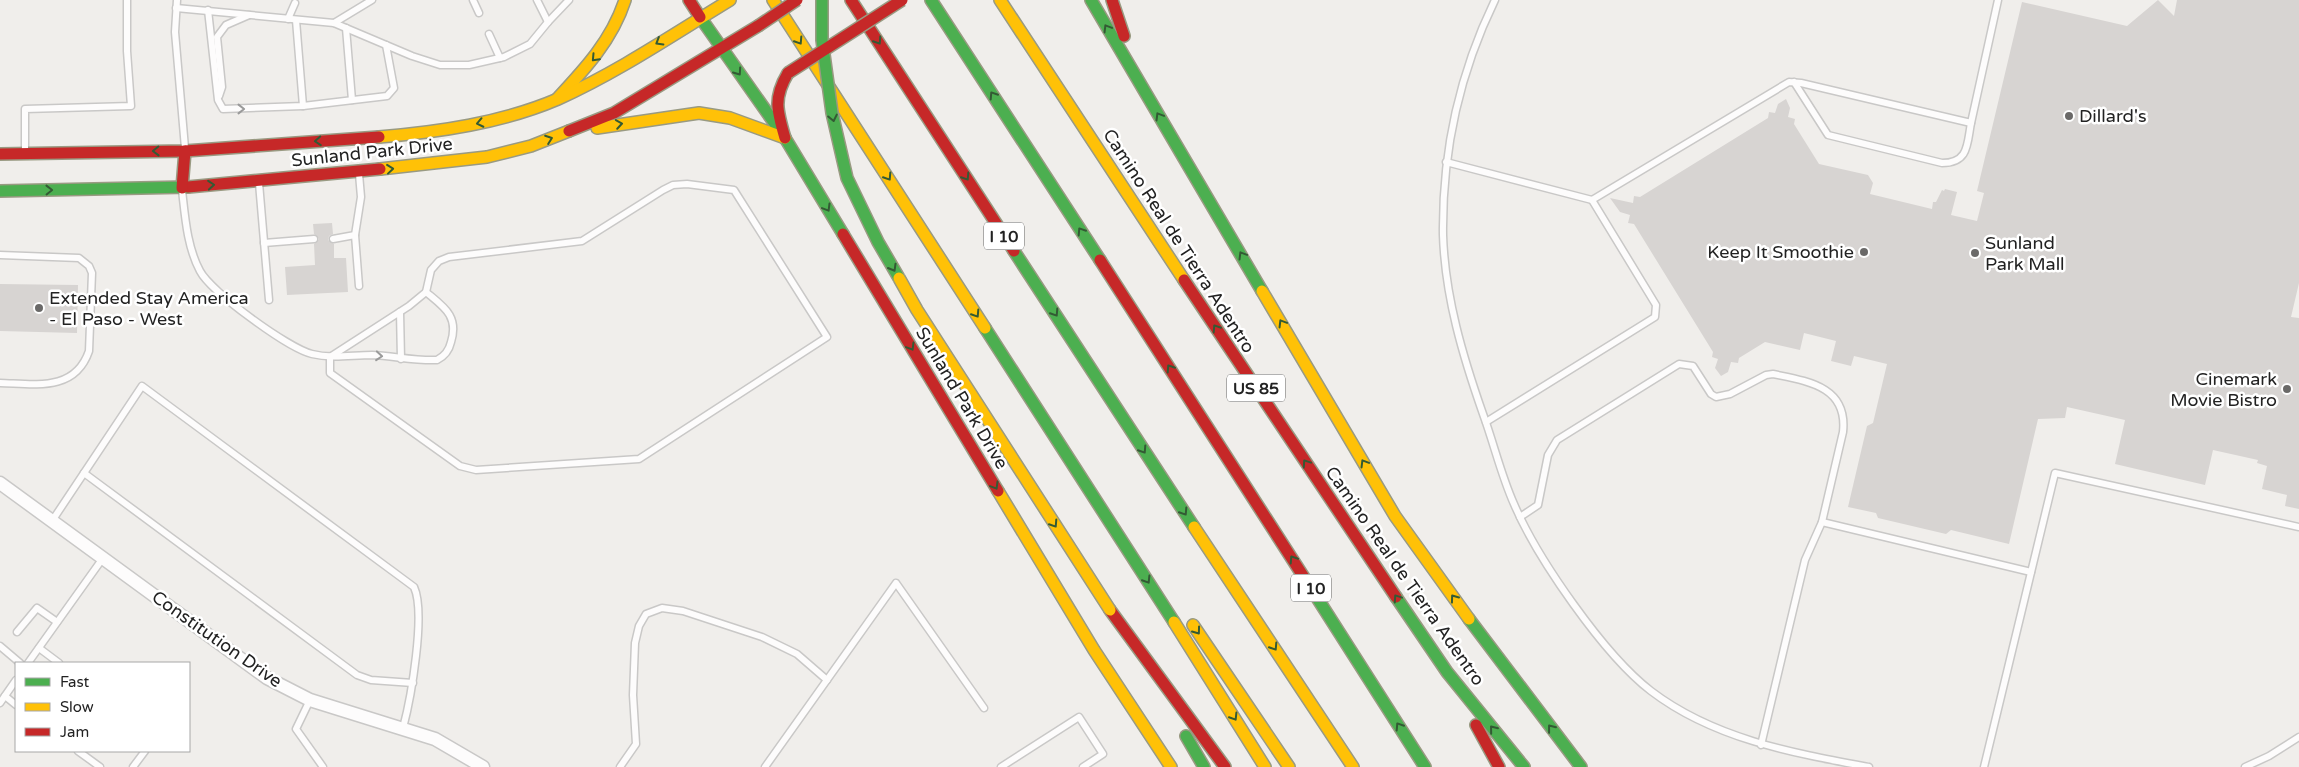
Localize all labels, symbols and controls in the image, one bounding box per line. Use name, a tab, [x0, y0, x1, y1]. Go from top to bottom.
one-way arrow	[1104, 25, 1114, 34]
one-way arrow	[655, 36, 664, 46]
one-way arrow	[793, 36, 803, 45]
one-way arrow	[871, 36, 881, 45]
one-way arrow	[592, 53, 601, 62]
one-way arrow	[732, 66, 741, 75]
one-way arrow	[989, 92, 999, 101]
one-way arrow	[237, 104, 245, 114]
place label: Dillard's	[2079, 105, 2147, 127]
marker: Dillard's	[2063, 110, 2075, 122]
one-way arrow	[1155, 112, 1165, 121]
one-way arrow	[827, 113, 838, 122]
one-way arrow	[475, 117, 484, 128]
one-way arrow	[615, 120, 624, 130]
street label: Camino Real de Tierra Adentro	[1098, 125, 1260, 357]
street label: Sunland Park Drive	[290, 133, 454, 171]
one-way arrow	[314, 135, 322, 146]
one-way arrow	[545, 135, 553, 145]
one-way arrow	[152, 146, 160, 157]
one-way arrow	[387, 164, 395, 175]
one-way arrow	[882, 172, 891, 181]
one-way arrow	[960, 172, 970, 181]
one-way arrow	[207, 180, 215, 191]
one-way arrow	[45, 185, 53, 195]
one-way arrow	[820, 202, 830, 211]
road number: I 10	[984, 222, 1024, 250]
one-way arrow	[1078, 228, 1087, 237]
place label: Sunland Park Mall	[1985, 232, 2065, 275]
place label: Keep It Smoothie	[1707, 241, 1854, 263]
marker: Keep It Smoothie	[1858, 246, 1870, 258]
marker: Sunland Park Mall	[1969, 247, 1981, 259]
one-way arrow	[1238, 252, 1248, 261]
one-way arrow	[886, 263, 896, 272]
place label: Extended Stay America - El Paso - West	[49, 287, 249, 330]
marker: Extended Stay America - El Paso - West	[33, 302, 45, 314]
one-way arrow	[970, 308, 980, 317]
one-way arrow	[1049, 308, 1058, 317]
one-way arrow	[1278, 319, 1288, 328]
street label: Sunland Park Drive	[911, 323, 1013, 473]
one-way arrow	[1213, 325, 1222, 334]
one-way arrow	[904, 341, 914, 350]
one-way arrow	[375, 350, 383, 361]
one-way arrow	[1167, 364, 1176, 373]
place label: Cinemark Movie Bistro	[2170, 368, 2277, 411]
road number: US 85	[1227, 374, 1285, 402]
marker: Cinemark Movie Bistro	[2281, 383, 2293, 395]
one-way arrow	[1137, 444, 1147, 453]
one-way arrow	[1361, 459, 1371, 468]
one-way arrow	[1303, 460, 1312, 469]
street label: Camino Real de Tierra Adentro	[1321, 462, 1489, 690]
one-way arrow	[988, 480, 998, 489]
one-way arrow	[1178, 507, 1188, 516]
one-way arrow	[1048, 518, 1058, 527]
one-way arrow	[1289, 556, 1299, 565]
one-way arrow	[1141, 574, 1150, 583]
road number: I 10	[1291, 574, 1331, 602]
street label: Constitution Drive	[148, 586, 286, 692]
one-way arrow	[1394, 594, 1403, 604]
one-way arrow	[1452, 595, 1460, 604]
one-way arrow	[1191, 625, 1200, 634]
one-way arrow	[1268, 642, 1277, 651]
legend	[15, 662, 190, 752]
text: Fast	[60, 673, 90, 691]
text: Slow	[60, 698, 94, 716]
one-way arrow	[1227, 712, 1237, 721]
one-way arrow	[1396, 722, 1405, 732]
text: Jam	[60, 723, 89, 741]
one-way arrow	[1549, 725, 1557, 734]
one-way arrow	[1491, 726, 1499, 735]

